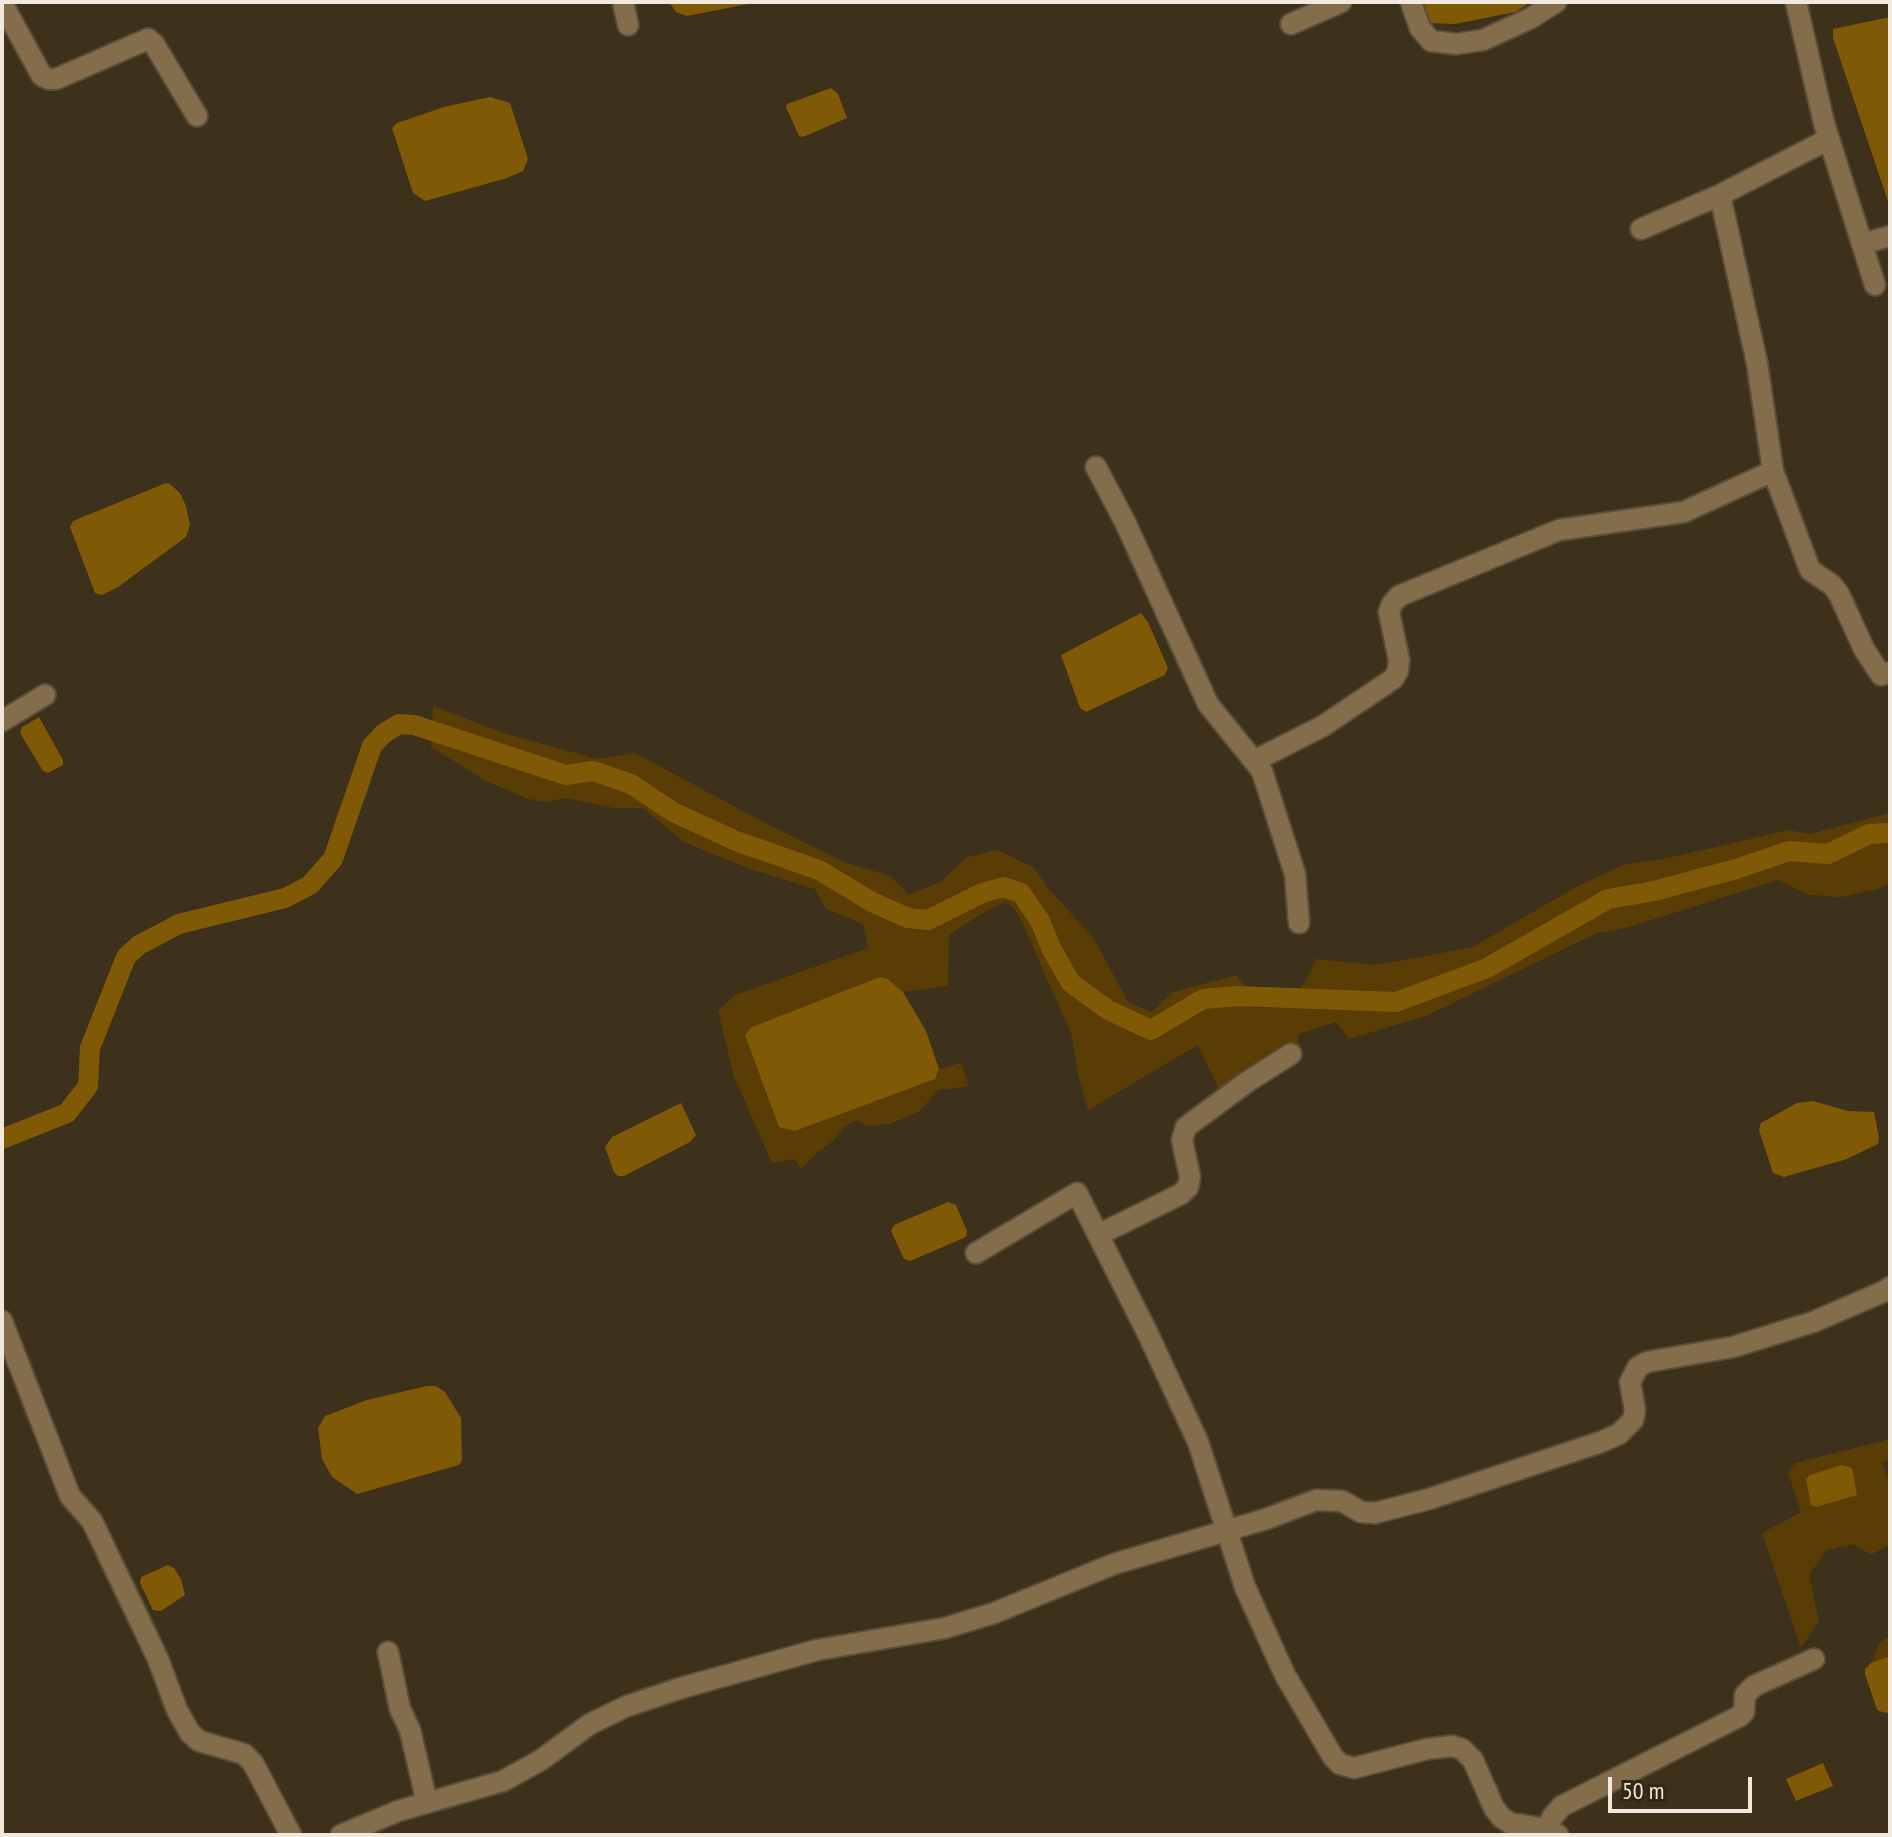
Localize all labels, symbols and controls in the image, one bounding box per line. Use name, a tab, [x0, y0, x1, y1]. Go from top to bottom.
scale bar	[1612, 1761, 1756, 1811]
text: 50 m	[1622, 1775, 1664, 1806]

